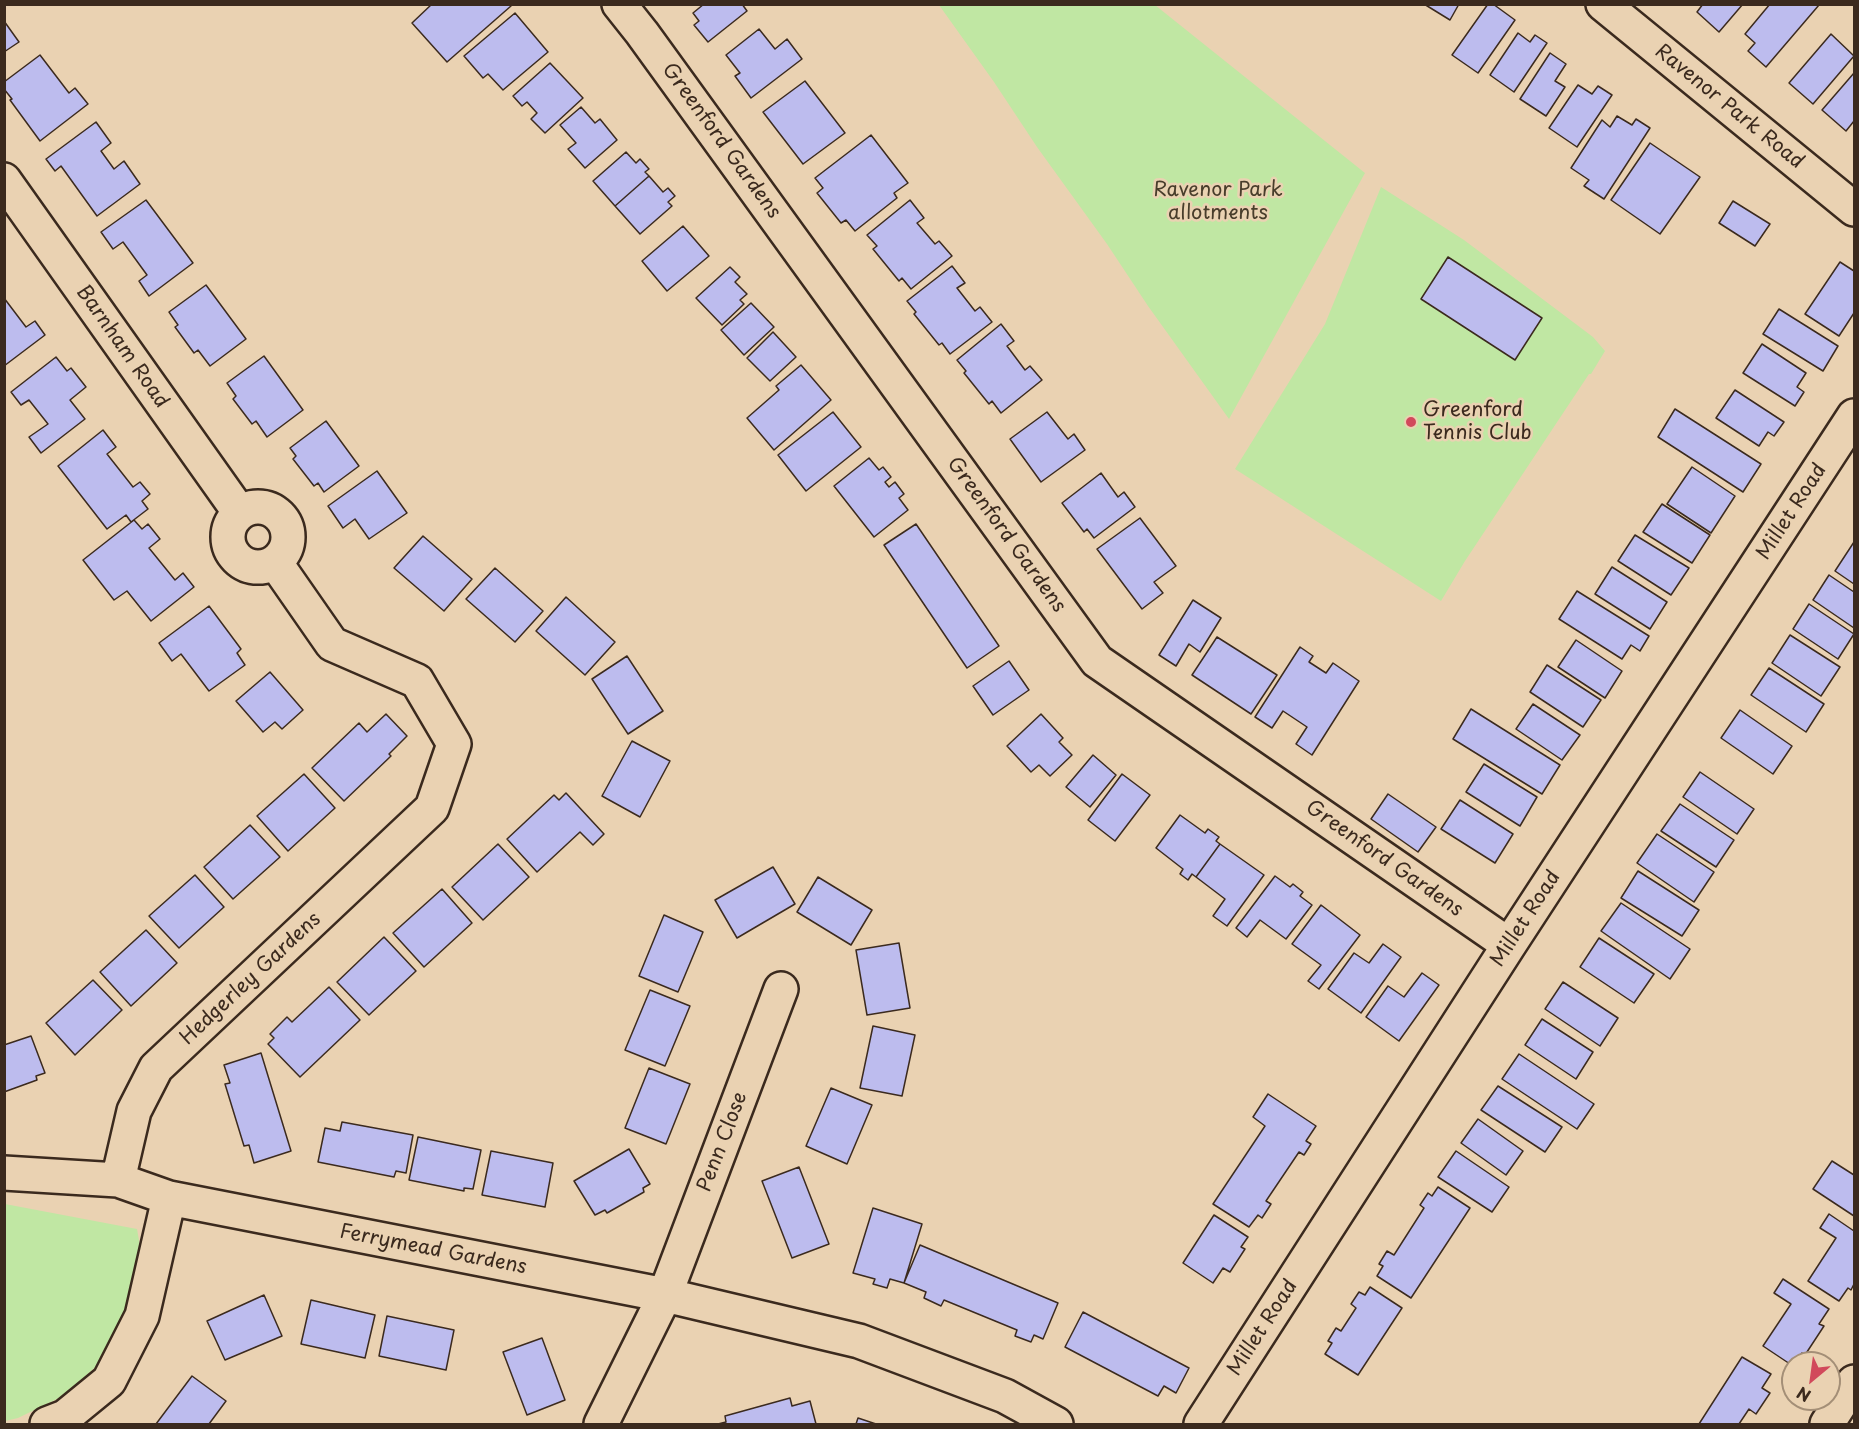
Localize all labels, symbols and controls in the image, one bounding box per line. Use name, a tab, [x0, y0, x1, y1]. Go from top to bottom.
street label: Ravenor Park Road	[1650, 40, 1808, 174]
street label: Greenford Gardens	[657, 59, 785, 223]
park label: Ravenor Park allotments	[1153, 178, 1283, 225]
street label: Barnham Road	[71, 281, 173, 413]
place label: Greenford Tennis Club	[1423, 398, 1531, 445]
marker: Greenford Tennis Club	[1404, 415, 1418, 429]
street label: Greenford Gardens	[942, 453, 1070, 617]
street label: Millet Road	[1752, 459, 1832, 565]
street label: Greenford Gardens	[1301, 796, 1467, 922]
street label: Millet Road	[1486, 866, 1566, 972]
street label: Hedgerley Gardens	[176, 908, 326, 1050]
street label: Penn Close	[693, 1089, 753, 1195]
street label: Ferrymead Gardens	[337, 1220, 529, 1280]
street label: Millet Road	[1223, 1275, 1303, 1381]
north arrow	[1781, 1351, 1841, 1411]
text: N	[1792, 1381, 1815, 1409]

